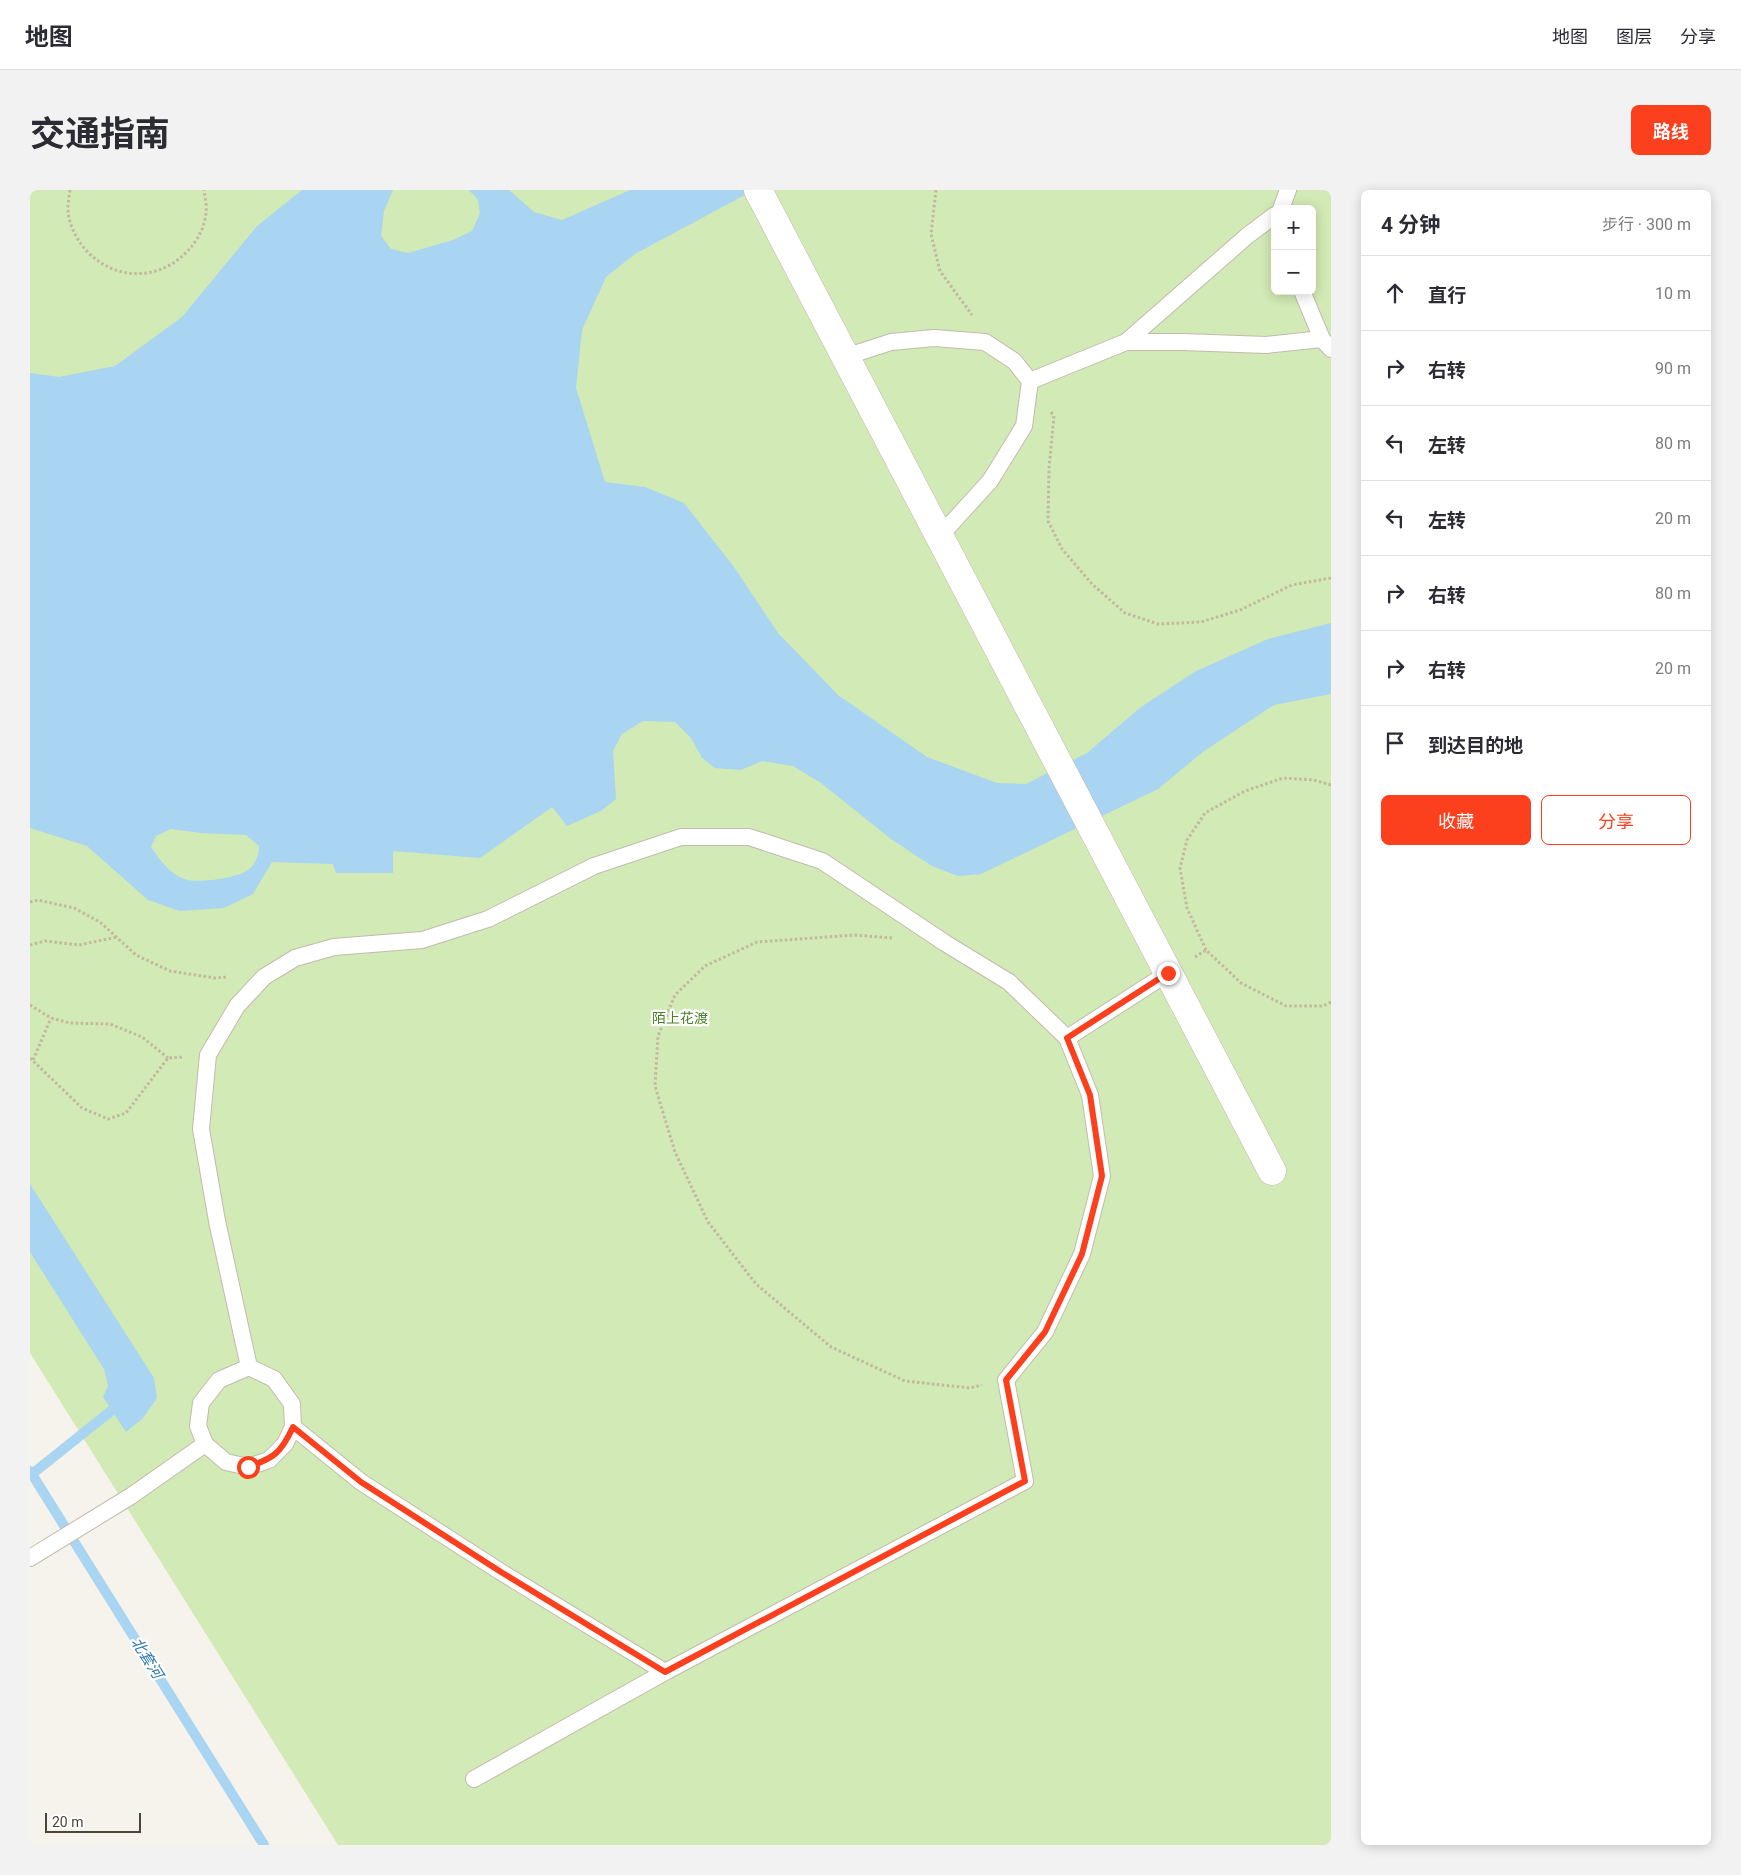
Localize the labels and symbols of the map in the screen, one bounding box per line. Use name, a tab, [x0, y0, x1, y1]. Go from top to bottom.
route end	[1157, 962, 1180, 985]
park label: 陌上花渡	[652, 1010, 708, 1026]
route start	[237, 1456, 260, 1479]
water label: 北套河	[127, 1634, 168, 1684]
scale bar	[45, 1810, 141, 1833]

